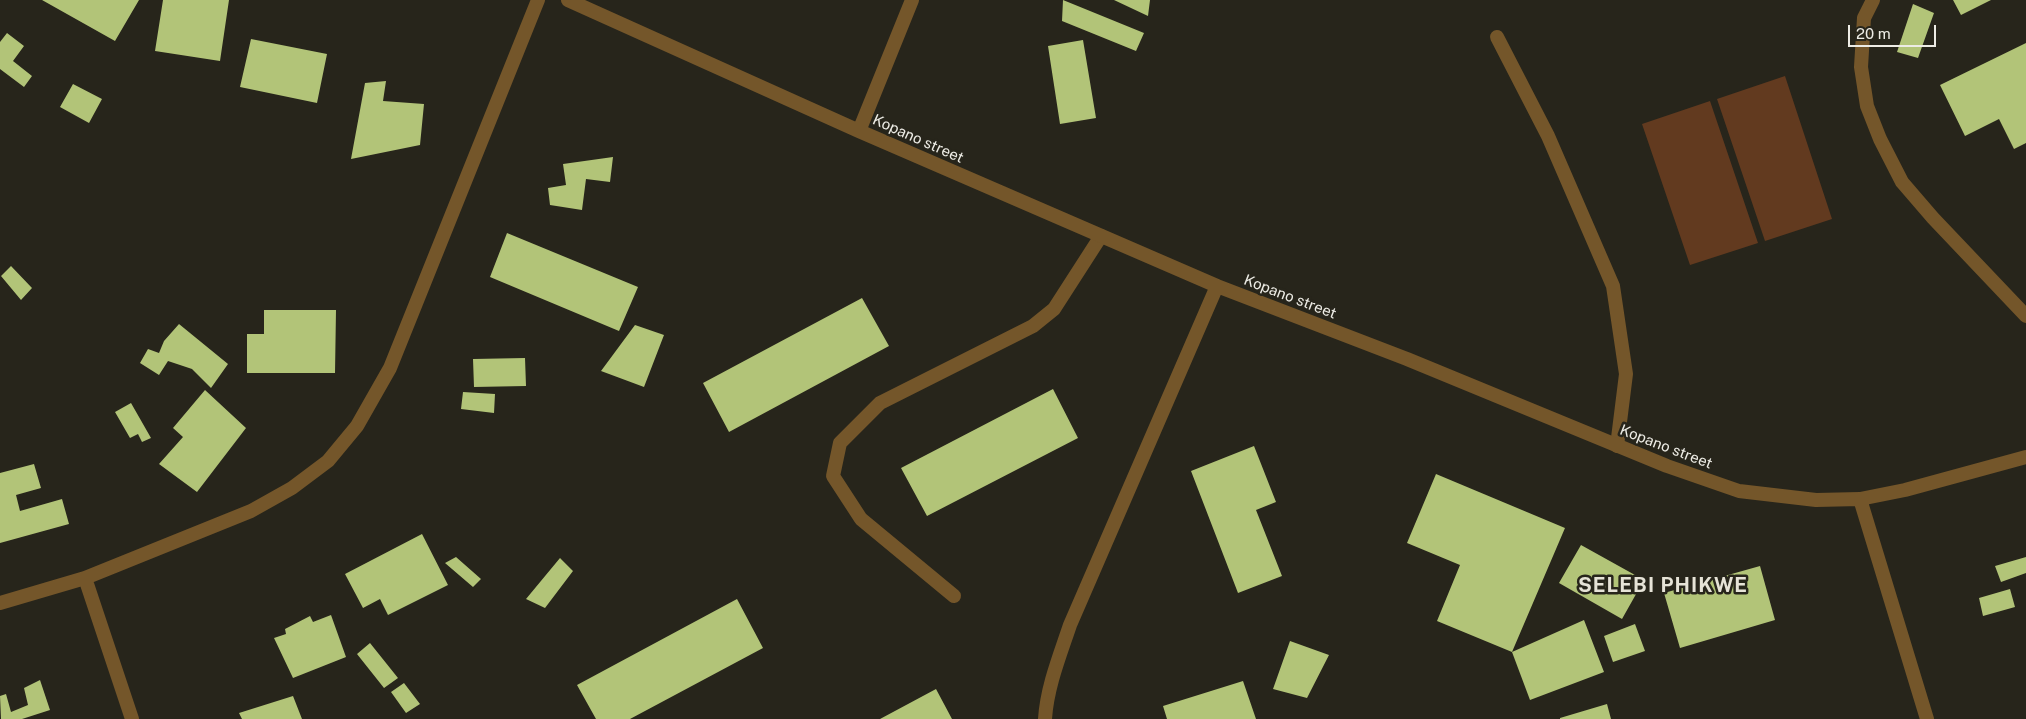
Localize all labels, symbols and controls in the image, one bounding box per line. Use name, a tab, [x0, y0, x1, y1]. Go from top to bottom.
scale bar	[1851, 15, 1938, 47]
text: 20 m	[1856, 25, 1891, 42]
street label: Kopano street	[870, 111, 966, 167]
street label: Kopano street	[1241, 271, 1339, 323]
street label: Kopano street	[1617, 421, 1715, 473]
district label: SELEBI PHIKWE	[1576, 574, 1750, 598]

